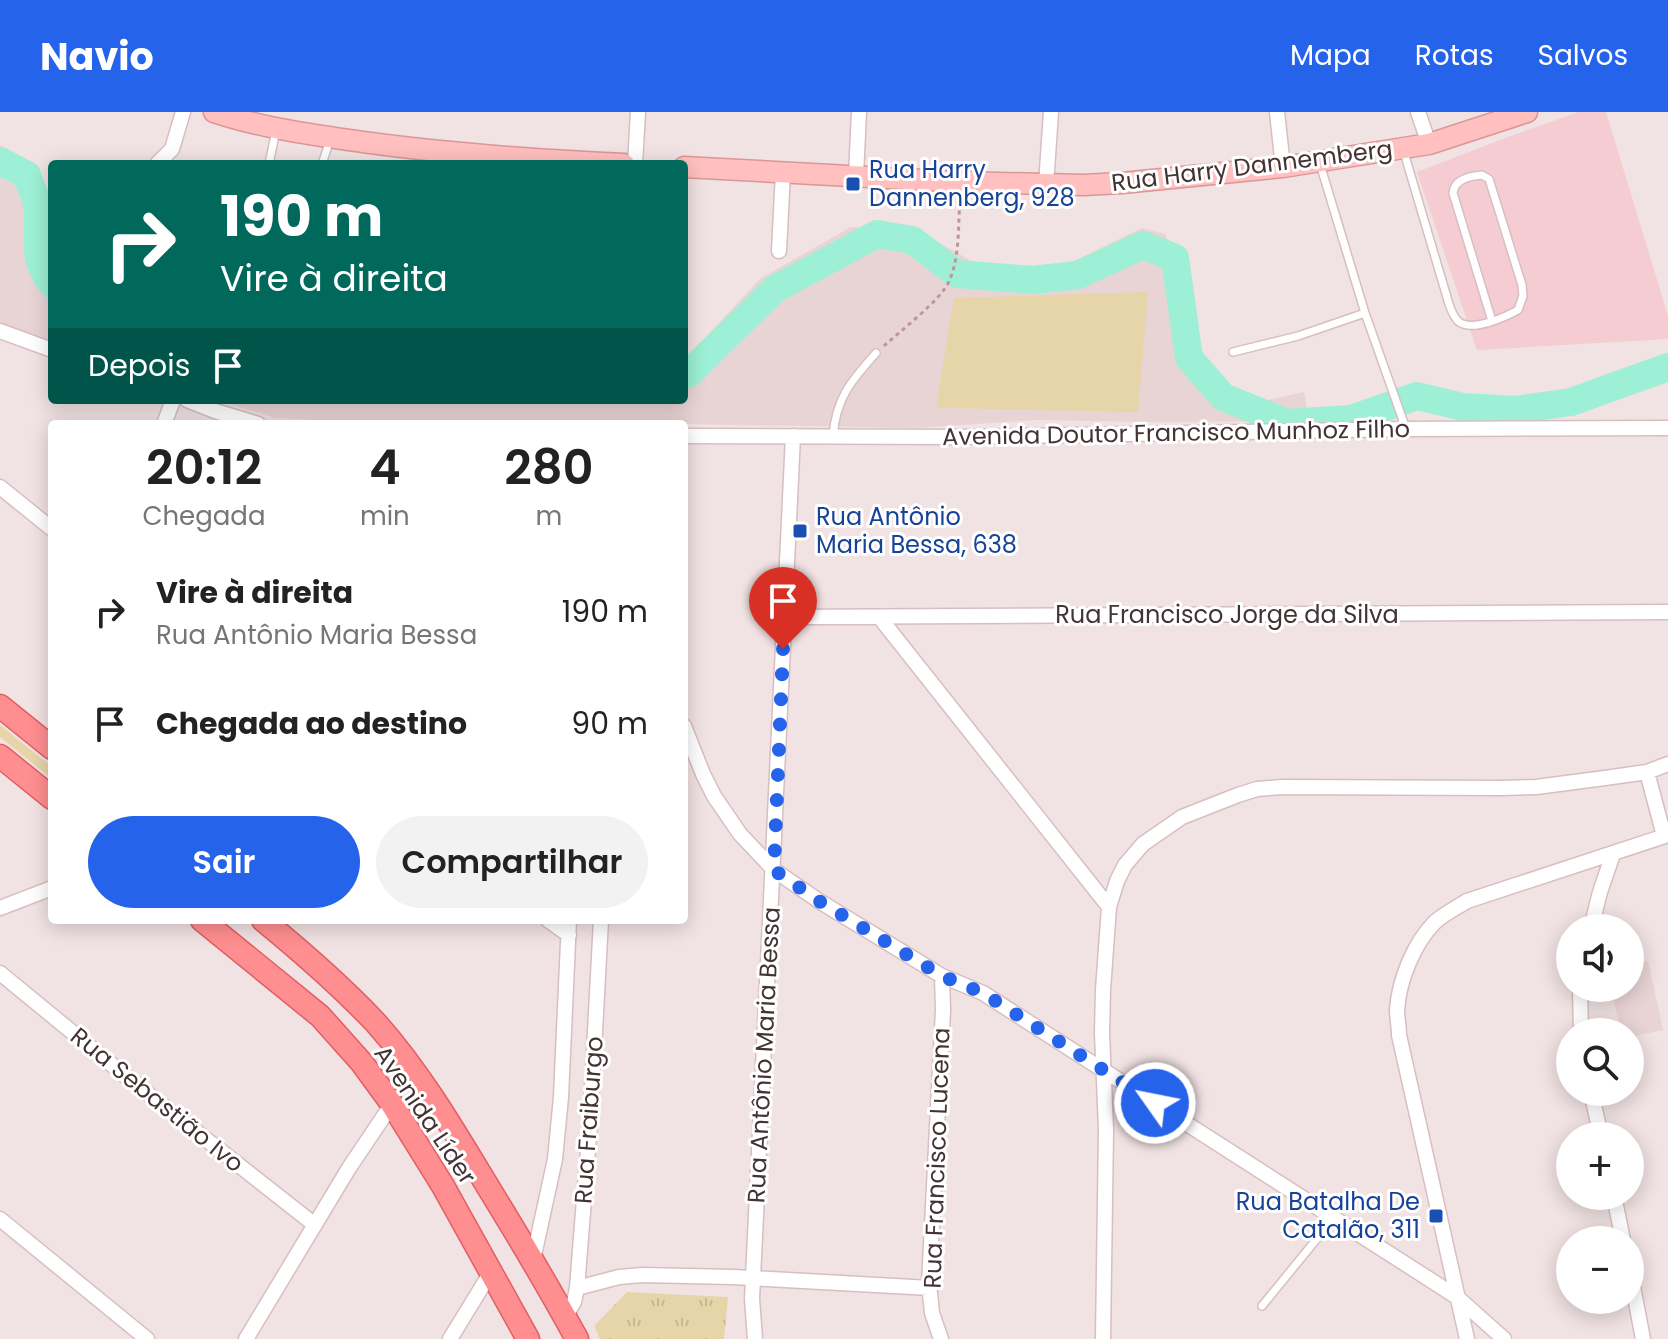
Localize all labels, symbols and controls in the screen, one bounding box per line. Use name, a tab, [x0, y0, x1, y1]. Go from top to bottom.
text: Navio	[40, 30, 154, 83]
text: Mapa	[1290, 36, 1371, 75]
text: Rotas	[1415, 36, 1494, 75]
text: Salvos	[1538, 36, 1628, 75]
street label: Rua Harry Dannemberg	[1109, 132, 1394, 199]
place label: Rua Harry Dannenberg, 928	[869, 153, 1075, 214]
marker: Rua Harry Dannenberg, 928	[844, 175, 862, 193]
text: 190 m	[220, 177, 383, 256]
icon: right	[88, 192, 192, 296]
text: Vire à direita	[220, 253, 448, 304]
text: Depois	[88, 344, 190, 387]
icon: arrive	[206, 344, 250, 388]
street label: Avenida Doutor Francisco Munhoz Filho	[942, 412, 1410, 453]
text: 20:12	[146, 434, 262, 501]
text: 4	[369, 434, 401, 501]
text: 280	[504, 434, 594, 501]
text: Chegada	[142, 498, 266, 534]
text: min	[360, 498, 410, 534]
text: m	[535, 498, 562, 534]
place label: Rua Antônio Maria Bessa, 638	[816, 500, 1017, 561]
marker: Rua Antônio Maria Bessa, 638	[791, 522, 809, 540]
pin	[749, 567, 817, 649]
text: Vire à direita	[156, 571, 353, 614]
icon: arrive	[761, 579, 805, 623]
icon: right	[88, 590, 132, 634]
text: 190 m	[562, 590, 648, 633]
street label: Rua Francisco Jorge da Silva	[1055, 598, 1399, 631]
text: Rua Antônio Maria Bessa	[156, 617, 477, 653]
icon: arrive	[88, 702, 132, 746]
text: Chegada ao destino	[156, 702, 467, 745]
text: 90 m	[571, 702, 648, 745]
button: Sair	[88, 816, 360, 908]
button: Compartilhar	[376, 816, 648, 908]
street label: Rua Antônio Maria Bessa	[739, 906, 788, 1204]
map controls	[1556, 914, 1644, 1314]
button: sound	[1556, 914, 1644, 1002]
button: search	[1556, 1018, 1644, 1106]
street label: Rua Sebastião Ivo	[64, 1019, 251, 1180]
street label: Rua Francisco Lucena	[915, 1027, 958, 1289]
street label: Rua Fraiburgo	[566, 1035, 611, 1205]
street label: Avenida Líder	[367, 1039, 484, 1191]
position arrow	[1113, 1061, 1197, 1145]
button: +	[1556, 1122, 1644, 1210]
place label: Rua Batalha De Catalão, 311	[1236, 1185, 1420, 1246]
marker: Rua Batalha De Catalão, 311	[1427, 1207, 1445, 1225]
button: −	[1556, 1226, 1644, 1314]

